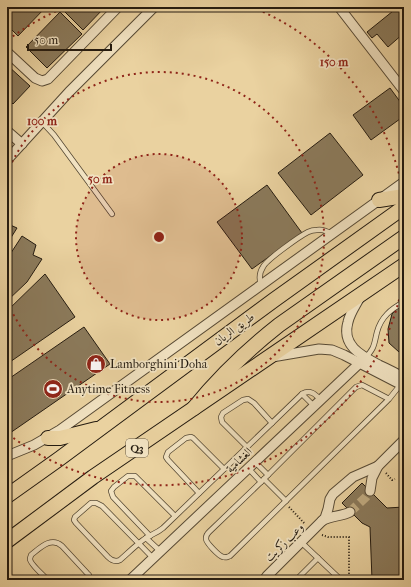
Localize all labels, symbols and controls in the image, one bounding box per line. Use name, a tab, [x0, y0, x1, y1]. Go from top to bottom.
scale bar	[28, 26, 111, 52]
text: 50 m	[34, 33, 58, 47]
text: 150 m	[320, 55, 349, 69]
text: 100 m	[27, 114, 58, 128]
text: 50 m	[88, 172, 113, 186]
centre of rings	[152, 230, 166, 244]
street label: طريق الريان	[211, 310, 258, 349]
shop icon: Lamborghini Doha	[85, 353, 107, 375]
place label: Lamborghini Doha	[110, 357, 208, 371]
sports icon: Anytime Fitness	[42, 378, 64, 400]
place label: Anytime Fitness	[66, 382, 150, 396]
road number: Q3	[126, 439, 148, 457]
street label: الغشامية	[223, 444, 255, 476]
street label: وعب زكريت	[262, 520, 307, 565]

